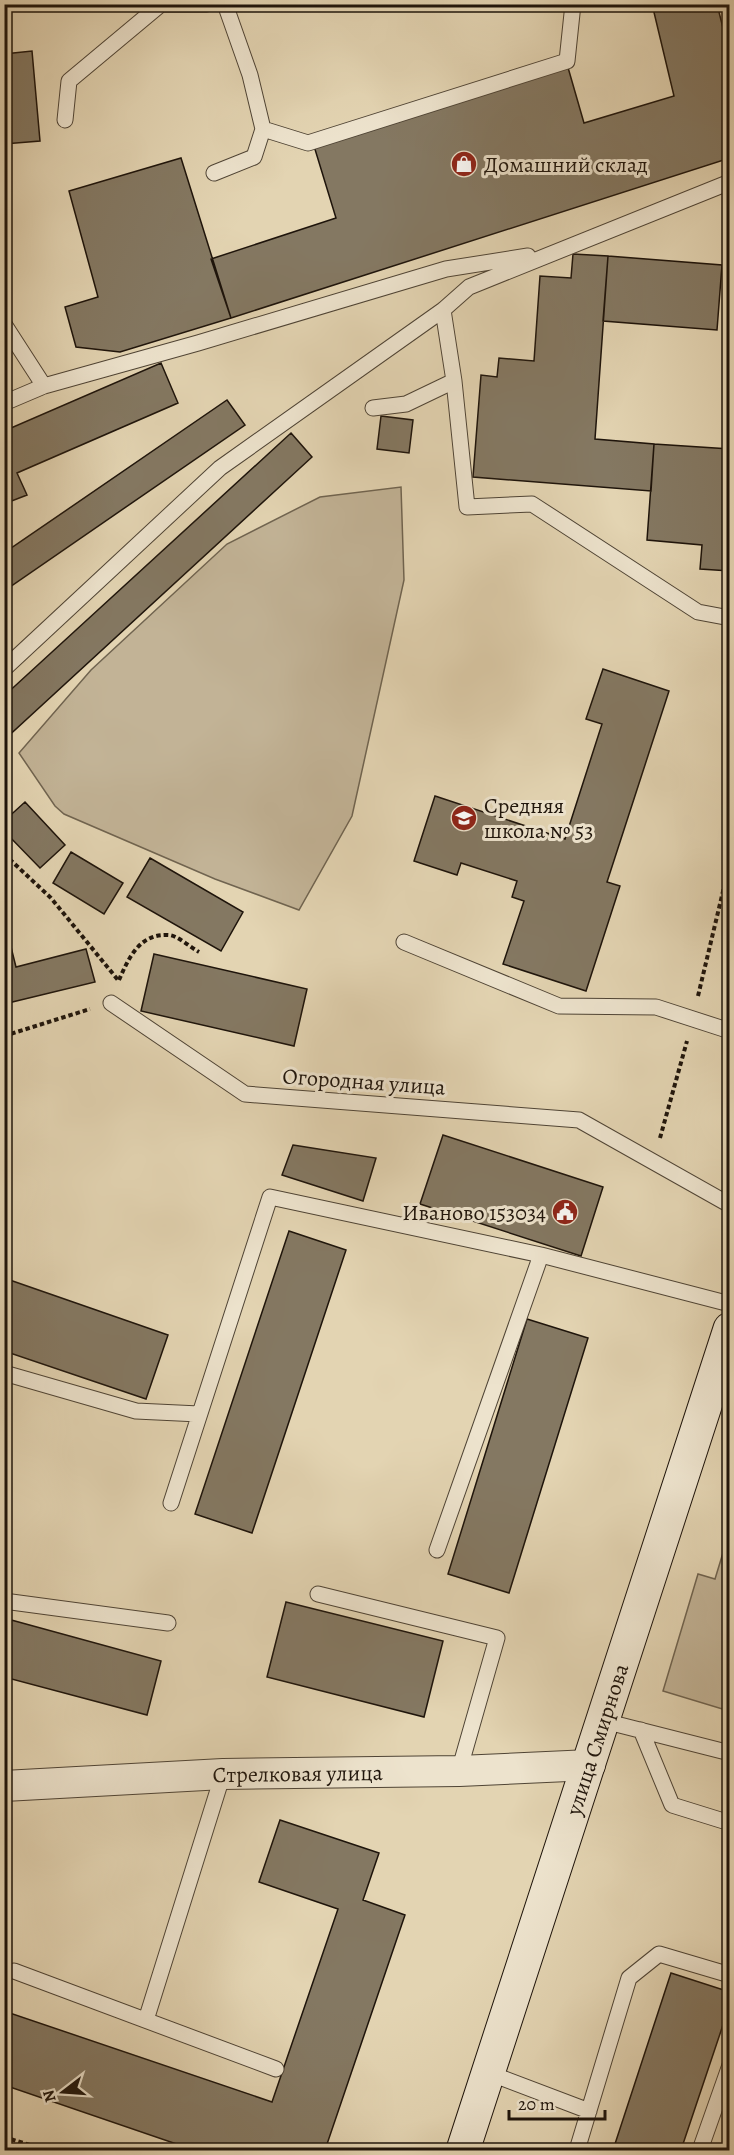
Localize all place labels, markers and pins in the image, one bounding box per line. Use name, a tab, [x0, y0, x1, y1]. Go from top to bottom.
shop icon: Домашний склад	[449, 149, 479, 179]
place label: Домашний склад	[484, 150, 648, 180]
place label: Средняя школа № 53	[484, 791, 593, 846]
school or university icon: Средняя школа № 53	[449, 803, 479, 833]
public building icon: Иваново 153034	[550, 1197, 580, 1227]
place label: Иваново 153034	[402, 1198, 546, 1228]

